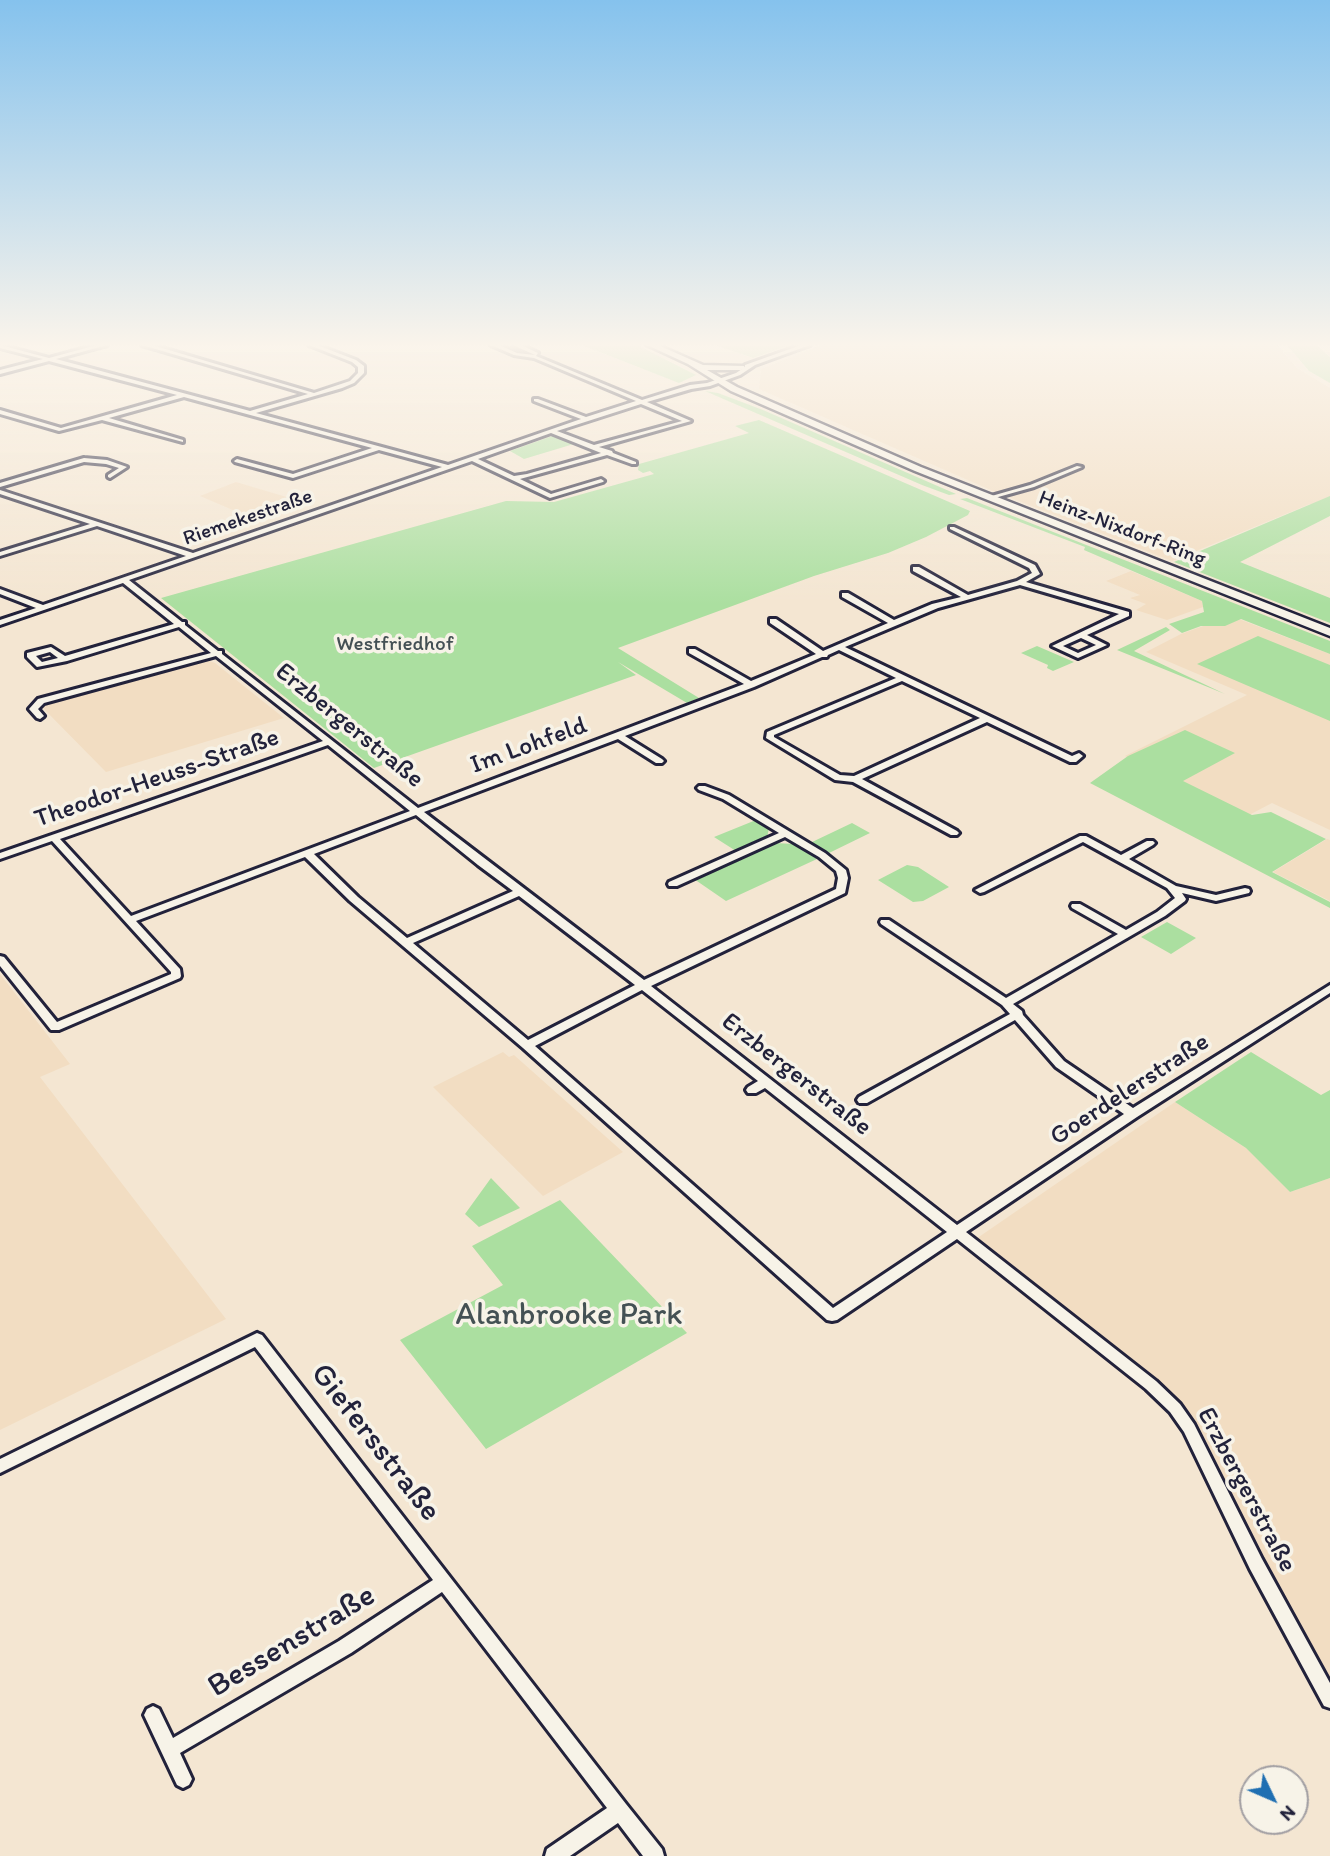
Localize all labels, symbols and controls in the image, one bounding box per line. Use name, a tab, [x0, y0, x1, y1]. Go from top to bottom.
street label: Riemekestraße	[180, 484, 316, 552]
street label: Heinz-Nixdorf-Ring	[1035, 486, 1209, 572]
park label: Westfriedhof	[336, 632, 454, 658]
street label: Erzbergerstraße	[268, 657, 430, 795]
street label: Im Lohfeld	[466, 711, 592, 781]
street label: Theodor-Heuss-Straße	[31, 722, 283, 836]
street label: Erzbergerstraße	[715, 1007, 877, 1143]
street label: Goerdelerstraße	[1045, 1027, 1215, 1153]
park label: Alanbrooke Park	[456, 1297, 682, 1335]
street label: Giefersstraße	[301, 1356, 449, 1530]
street label: Erzbergerstraße	[1189, 1402, 1303, 1578]
street label: Bessenstraße	[201, 1577, 383, 1707]
north arrow	[1239, 1765, 1309, 1835]
text: N	[1275, 1801, 1301, 1826]

